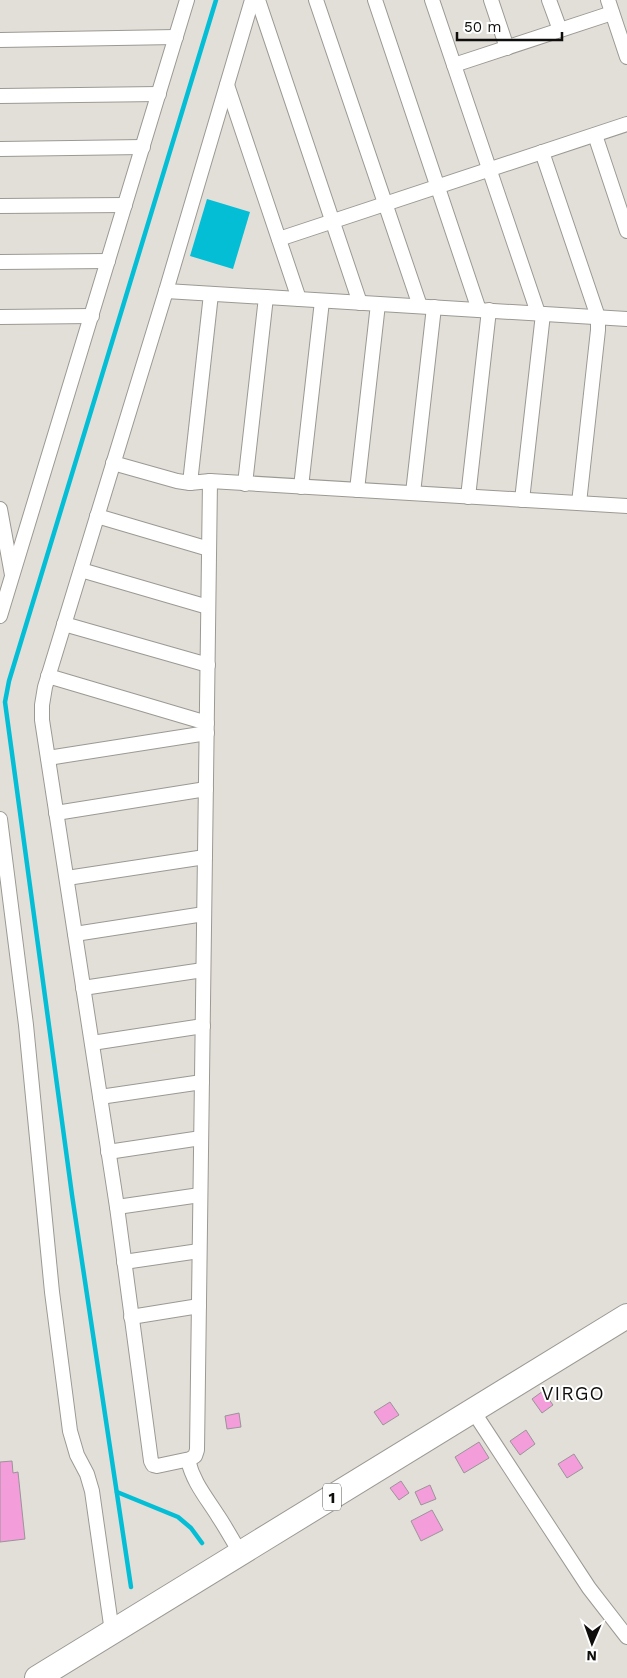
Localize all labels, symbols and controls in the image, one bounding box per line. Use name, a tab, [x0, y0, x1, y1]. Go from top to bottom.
scale bar	[457, 10, 562, 42]
text: 50 m	[464, 18, 501, 36]
district label: VIRGO	[541, 1382, 605, 1405]
road number: 1	[323, 1484, 341, 1510]
north arrow	[567, 1618, 617, 1668]
text: N	[586, 1648, 597, 1664]

